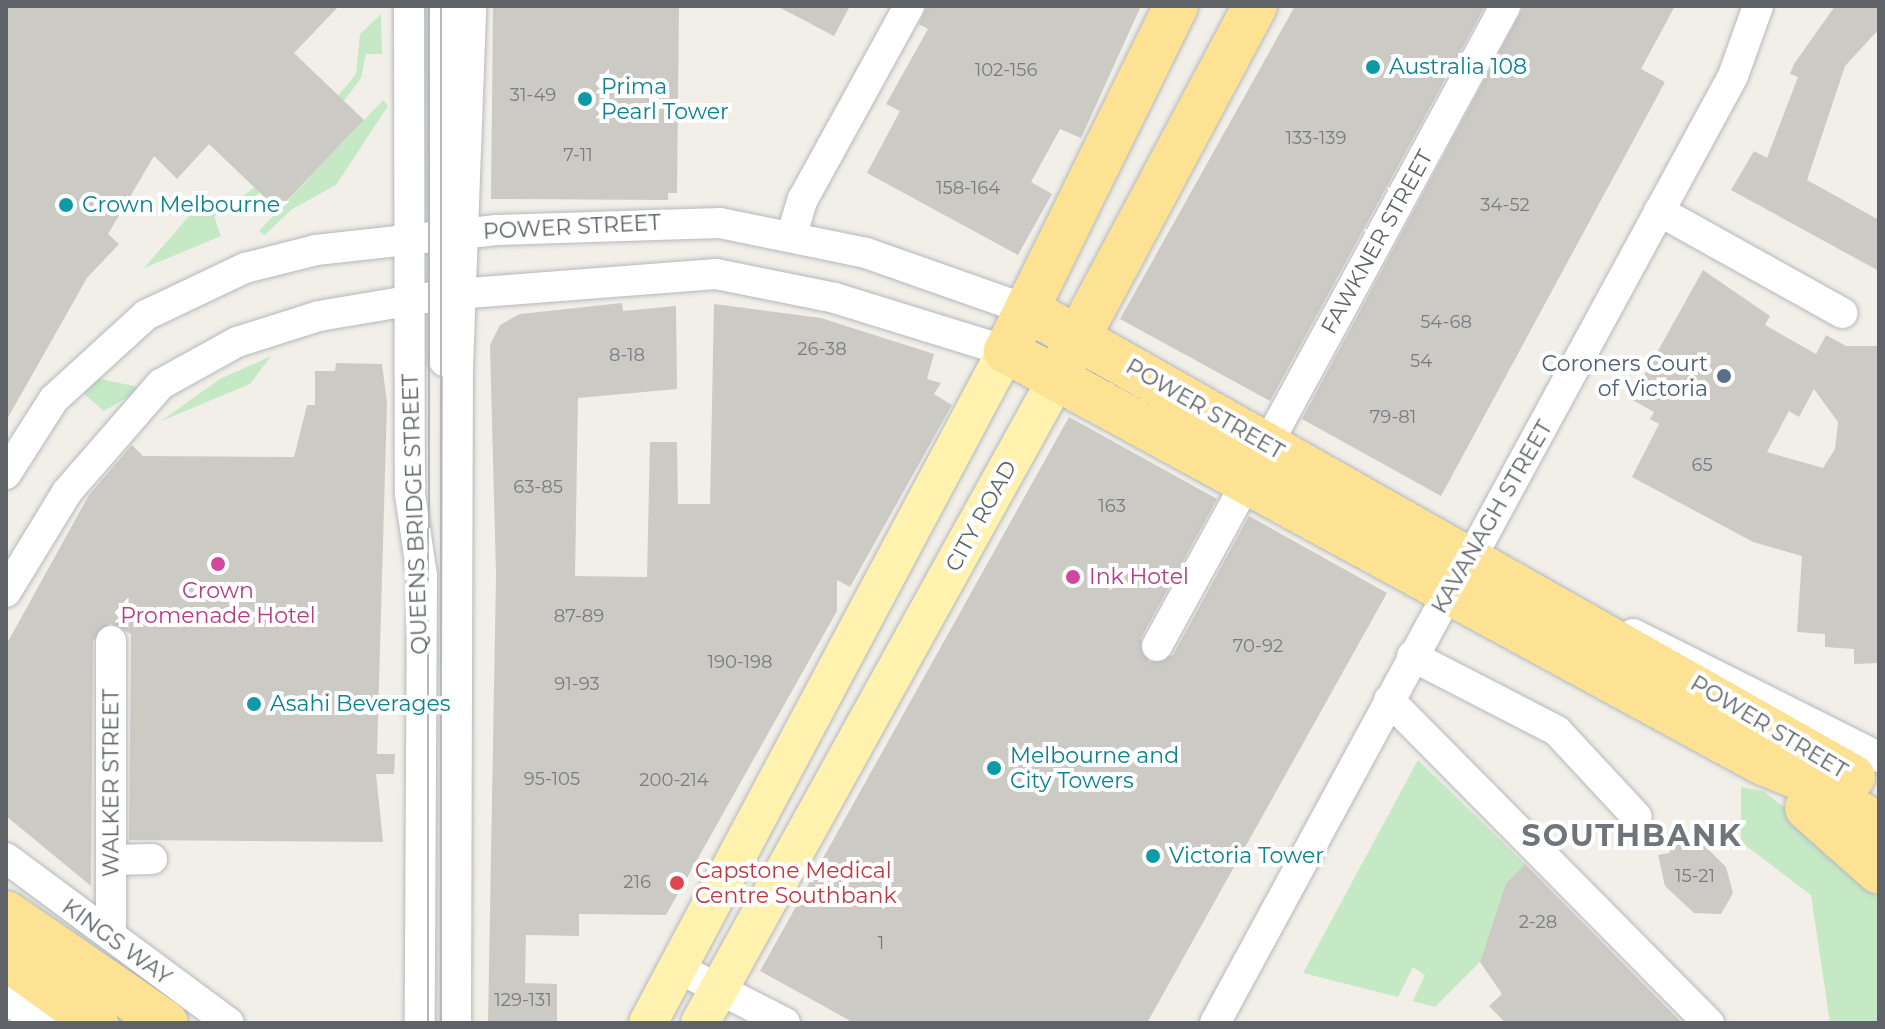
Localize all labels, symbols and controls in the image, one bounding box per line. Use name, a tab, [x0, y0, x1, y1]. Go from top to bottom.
place label: Australia 108	[1389, 54, 1527, 80]
marker: Australia 108	[1364, 58, 1382, 76]
house number: 102-156	[975, 59, 1037, 81]
place label: Prima Pearl Tower	[601, 73, 729, 124]
house number: 31-49	[510, 84, 556, 106]
marker: Prima Pearl Tower	[576, 90, 594, 108]
house number: 133-139	[1286, 127, 1346, 149]
house number: 7-11	[563, 144, 593, 166]
street label: FAWKNER STREET	[1315, 145, 1439, 339]
house number: 158-164	[936, 177, 1000, 199]
place label: Crown Melbourne	[82, 192, 280, 218]
house number: 34-52	[1480, 194, 1530, 216]
marker: Crown Melbourne	[57, 196, 75, 214]
street label: POWER STREET	[482, 209, 662, 245]
house number: 54-68	[1420, 311, 1472, 333]
house number: 26-38	[797, 338, 847, 360]
house number: 8-18	[609, 344, 645, 366]
house number: 54	[1410, 350, 1432, 372]
place label: Coroners Court of Victoria	[1542, 350, 1708, 402]
street label: POWER STREET	[1121, 353, 1289, 465]
marker: Coroners Court of Victoria	[1715, 367, 1733, 385]
street label: QUEENS BRIDGE STREET	[397, 373, 433, 655]
house number: 79-81	[1370, 406, 1416, 428]
street label: KAVANAGH STREET	[1426, 416, 1558, 618]
house number: 65	[1691, 454, 1713, 476]
street label: CITY ROAD	[940, 456, 1022, 576]
house number: 63-85	[513, 476, 563, 498]
house number: 163	[1098, 495, 1126, 517]
marker: Crown Promenade Hotel	[209, 555, 227, 573]
place label: Ink Hotel	[1089, 564, 1189, 590]
marker: Ink Hotel	[1064, 568, 1082, 586]
place label: Crown Promenade Hotel	[120, 577, 316, 628]
house number: 87-89	[554, 605, 604, 627]
house number: 70-92	[1233, 635, 1283, 657]
house number: 190-198	[707, 651, 773, 673]
street label: POWER STREET	[1686, 670, 1852, 784]
house number: 91-93	[554, 673, 600, 695]
street label: WALKER STREET	[98, 689, 124, 877]
place label: Asahi Beverages	[270, 691, 450, 717]
marker: Asahi Beverages	[245, 695, 263, 713]
place label: Melbourne and City Towers	[1010, 742, 1179, 794]
marker: Melbourne and City Towers	[985, 759, 1003, 777]
house number: 95-105	[524, 768, 580, 790]
house number: 200-214	[639, 769, 709, 791]
district label: SOUTHBANK	[1522, 818, 1742, 854]
place label: Victoria Tower	[1169, 843, 1324, 869]
marker: Victoria Tower	[1144, 847, 1162, 865]
place label: Capstone Medical Centre Southbank	[695, 857, 897, 908]
house number: 15-21	[1675, 865, 1715, 887]
house number: 216	[623, 871, 651, 893]
marker: Capstone Medical Centre Southbank	[666, 872, 688, 894]
street label: KINGS WAY	[57, 893, 177, 991]
house number: 2-28	[1519, 911, 1557, 933]
house number: 1	[878, 932, 884, 954]
house number: 129-131	[494, 989, 552, 1011]

